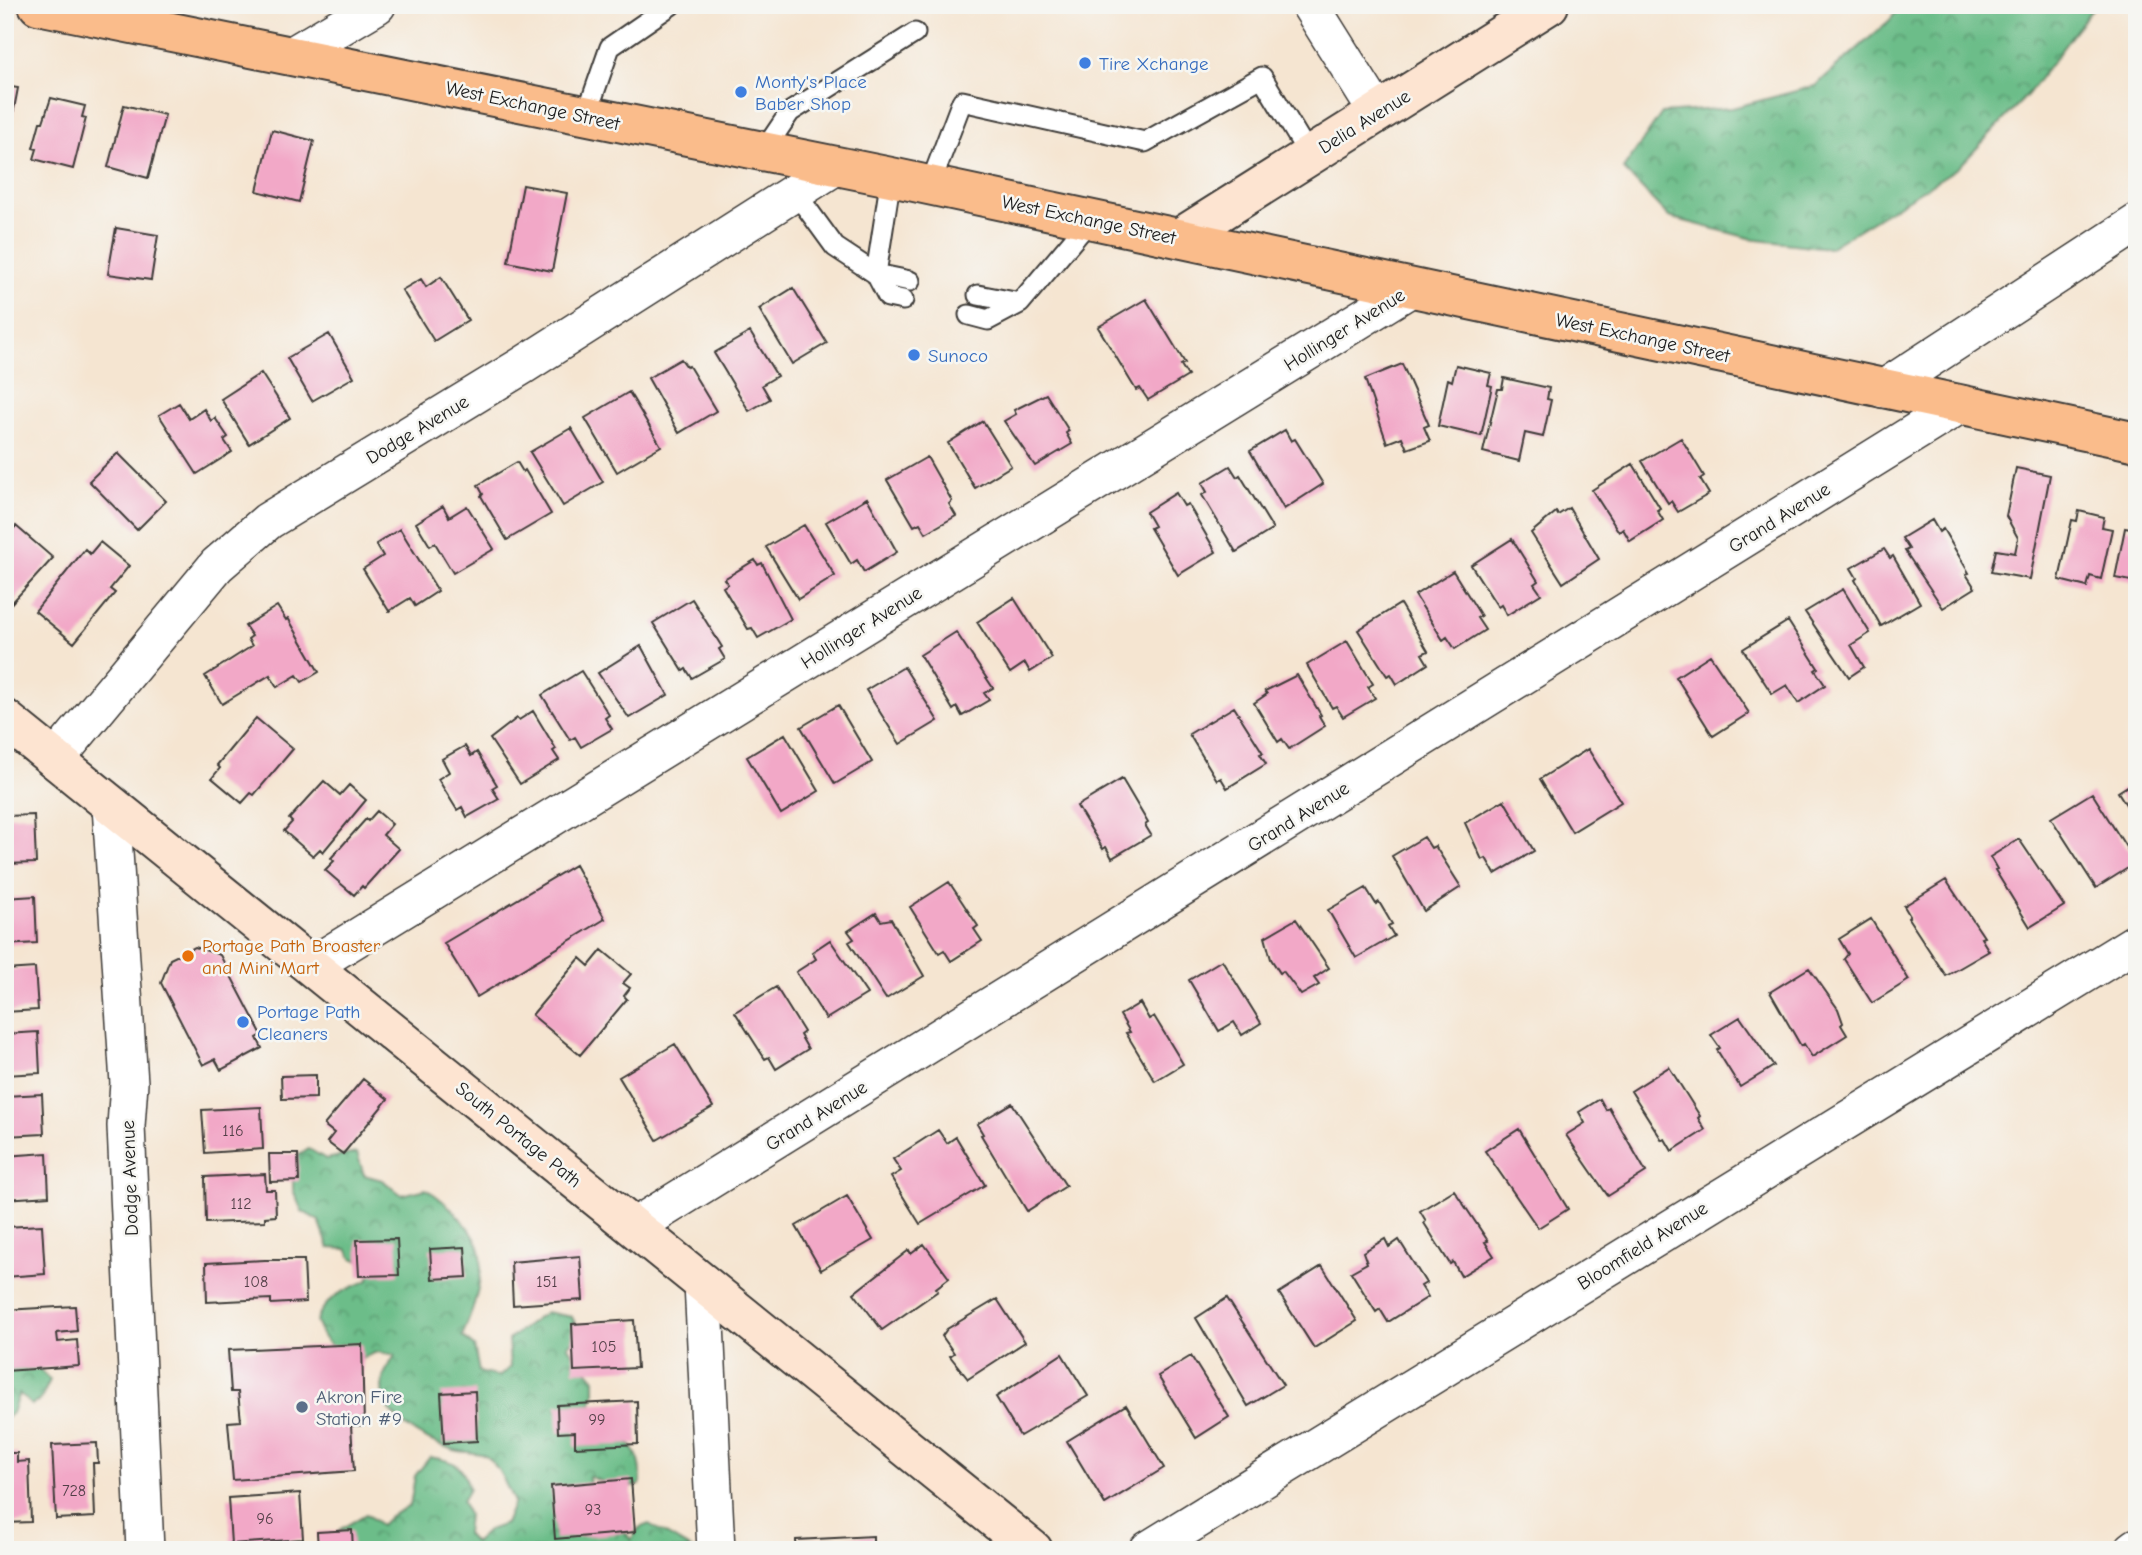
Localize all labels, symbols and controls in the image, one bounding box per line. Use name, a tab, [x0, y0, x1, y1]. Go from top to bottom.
place label: Tire Xchange	[1099, 53, 1209, 75]
marker: Tire Xchange	[1077, 55, 1093, 71]
place label: Monty's Place Baber Shop	[755, 71, 867, 115]
street label: West Exchange Street	[444, 77, 622, 135]
marker: Monty's Place Baber Shop	[733, 84, 749, 100]
street label: Delia Avenue	[1315, 85, 1414, 159]
street label: West Exchange Street	[1000, 191, 1178, 249]
street label: Hollinger Avenue	[1280, 284, 1409, 376]
street label: West Exchange Street	[1554, 309, 1732, 367]
place label: Sunoco	[928, 345, 988, 367]
marker: Sunoco	[906, 347, 922, 363]
street label: Dodge Avenue	[362, 391, 473, 469]
street label: Grand Avenue	[1725, 478, 1834, 558]
street label: Hollinger Avenue	[797, 582, 926, 674]
street label: Grand Avenue	[1244, 777, 1353, 857]
place label: Portage Path Broaster and Mini Mart	[202, 935, 381, 979]
marker: Portage Path Broaster and Mini Mart	[180, 948, 196, 964]
place label: Portage Path Cleaners	[257, 1001, 360, 1045]
marker: Portage Path Cleaners	[235, 1014, 251, 1030]
street label: Grand Avenue	[762, 1076, 871, 1156]
street label: South Portage Path	[451, 1077, 586, 1192]
street label: Dodge Avenue	[117, 1120, 143, 1236]
house number: 116	[222, 1122, 244, 1140]
house number: 112	[230, 1195, 252, 1213]
street label: Bloomfield Avenue	[1573, 1197, 1712, 1295]
house number: 108	[244, 1273, 268, 1291]
house number: 151	[536, 1273, 558, 1291]
house number: 105	[592, 1338, 616, 1356]
place label: Akron Fire Station #9	[316, 1386, 402, 1430]
marker: Akron Fire Station #9	[294, 1399, 310, 1415]
house number: 99	[589, 1411, 606, 1429]
house number: 728	[62, 1482, 86, 1500]
house number: 93	[585, 1501, 601, 1519]
house number: 96	[256, 1510, 274, 1528]

